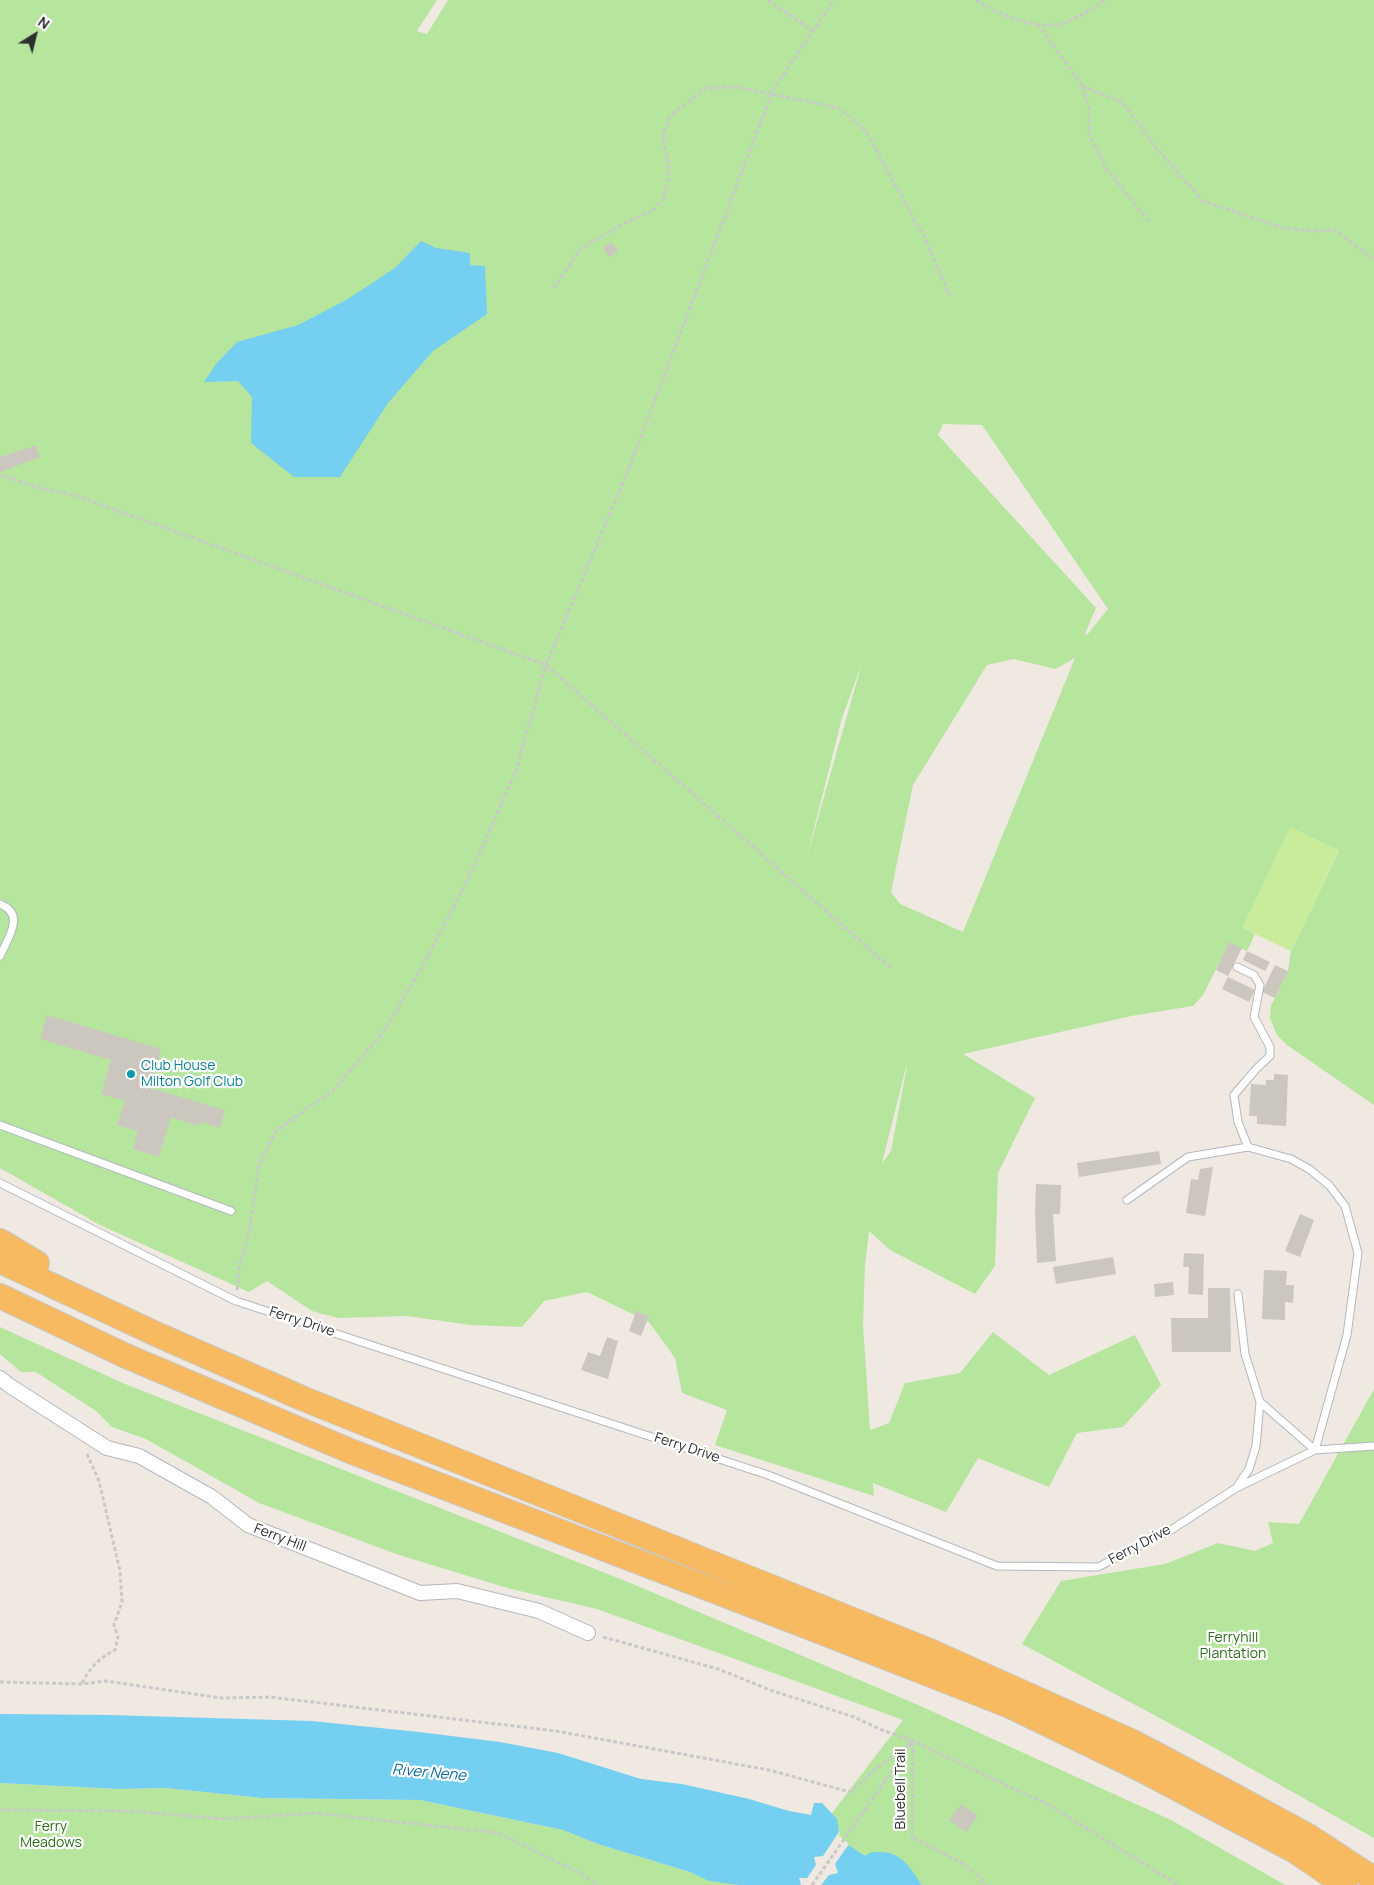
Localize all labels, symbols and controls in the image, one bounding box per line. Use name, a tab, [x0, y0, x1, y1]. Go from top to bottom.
north arrow	[10, 10, 60, 60]
text: N	[34, 12, 54, 33]
place label: Club House Milton Golf Club	[141, 1058, 243, 1090]
marker: Club House Milton Golf Club	[125, 1068, 137, 1080]
street label: Ferry Drive	[267, 1304, 337, 1340]
street label: Ferry Drive	[652, 1430, 722, 1466]
street label: Ferry Hill	[252, 1520, 308, 1556]
street label: Ferry Drive	[1106, 1522, 1174, 1568]
park label: Ferryhill Plantation	[1200, 1630, 1266, 1662]
street label: Bluebell Trail	[893, 1749, 909, 1829]
water label: River Nene	[391, 1761, 467, 1785]
park label: Ferry Meadows	[20, 1819, 82, 1851]

